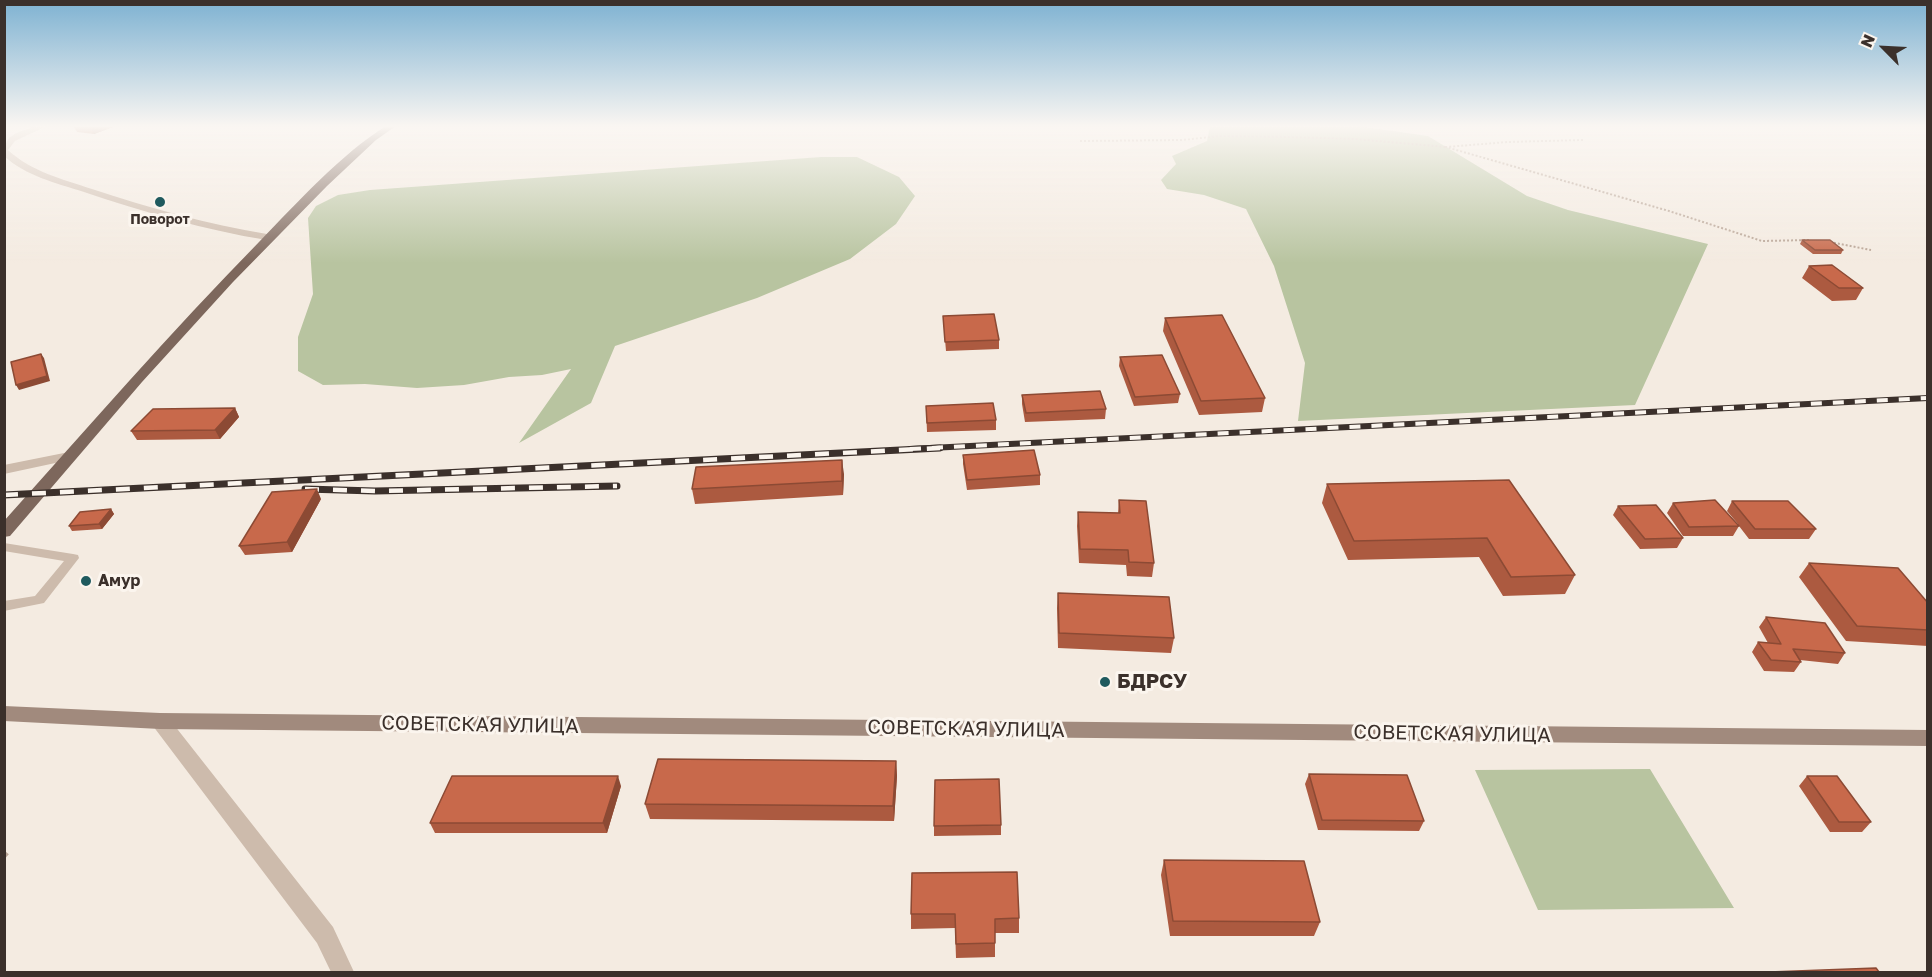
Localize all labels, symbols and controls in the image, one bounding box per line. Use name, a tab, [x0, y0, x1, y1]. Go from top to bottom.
north arrow	[1854, 18, 1914, 78]
text: N	[1856, 31, 1879, 50]
marker: Поворот	[153, 195, 167, 209]
place label: Поворот	[130, 212, 190, 228]
place label: Амур	[98, 571, 140, 591]
marker: Амур	[79, 574, 93, 588]
place label: БДРСУ	[1117, 670, 1187, 694]
marker: БДРСУ	[1098, 675, 1112, 689]
street label: СОВЕТСКАЯ УЛИЦА	[381, 711, 579, 739]
street label: СОВЕТСКАЯ УЛИЦА	[867, 715, 1065, 743]
street label: СОВЕТСКАЯ УЛИЦА	[1353, 720, 1551, 748]

